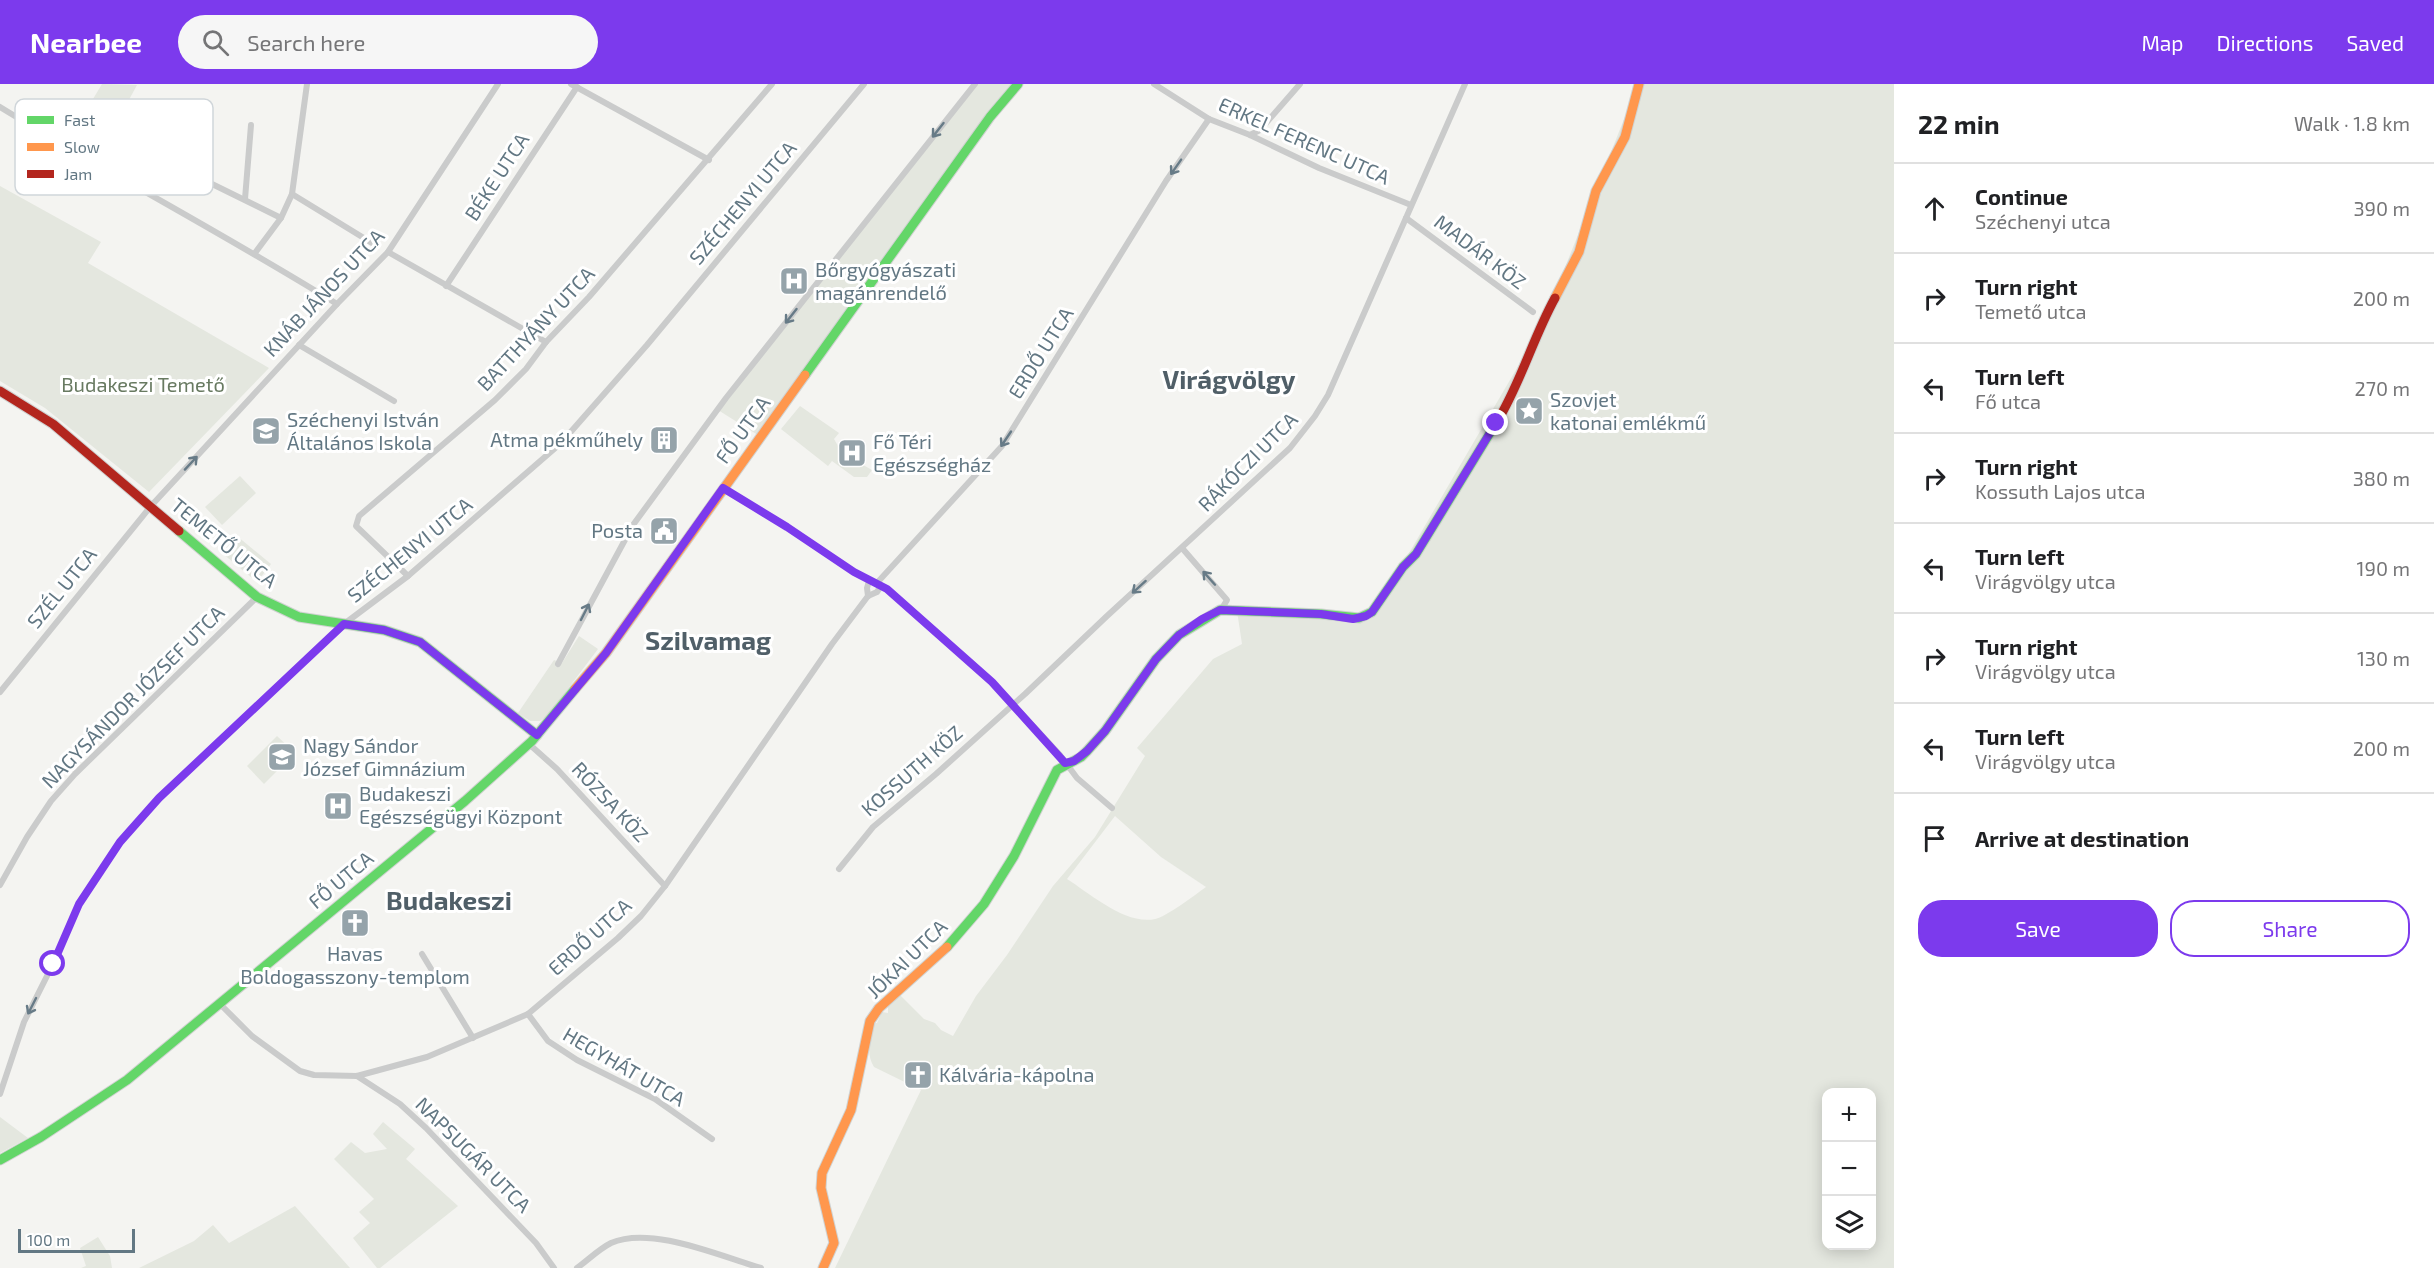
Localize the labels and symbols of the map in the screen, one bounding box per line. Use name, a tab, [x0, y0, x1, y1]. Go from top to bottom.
street label: ERKEL FERENC UTCA	[1215, 92, 1394, 189]
legend	[15, 99, 213, 195]
text: Fast	[64, 110, 95, 129]
one-way arrow	[932, 122, 945, 138]
street label: BÉKE UTCA	[459, 128, 534, 225]
street label: SZÉCHENYI UTCA	[684, 136, 801, 269]
text: Slow	[64, 137, 100, 156]
one-way arrow	[1170, 158, 1182, 175]
text: Jam	[64, 164, 92, 183]
street label: MADÁR KÖZ	[1430, 209, 1531, 293]
street label: KNÁB JÁNOS UTCA	[258, 223, 389, 361]
place label: Bőrgyógyászati magánrendelő	[815, 257, 956, 304]
street label: BATTHYÁNY UTCA	[472, 261, 599, 395]
hospital icon: Bőrgyógyászati magánrendelő	[778, 265, 810, 297]
street label: ERDŐ UTCA	[1003, 302, 1078, 403]
one-way arrow	[785, 307, 798, 323]
district label: Virágvölgy	[1163, 363, 1296, 395]
park label: Budakeszi Temető	[61, 372, 225, 396]
place label: Szovjet katonai emlékmű	[1550, 387, 1706, 434]
street label: FŐ UTCA	[710, 391, 775, 468]
place icon: Szovjet katonai emlékmű	[1513, 395, 1545, 427]
street label: RÁKÓCZI UTCA	[1193, 406, 1302, 516]
place label: Széchenyi István Általános Iskola	[287, 407, 439, 454]
route end	[1482, 409, 1508, 435]
school or university icon: Széchenyi István Általános Iskola	[250, 415, 282, 447]
building icon: Atma pékműhely	[648, 424, 680, 456]
place label: Atma pékműhely	[490, 427, 643, 451]
place label: Fő Téri Egészségház	[873, 429, 991, 476]
one-way arrow	[1000, 431, 1012, 447]
hospital icon: Fő Téri Egészségház	[836, 437, 868, 469]
one-way arrow	[183, 456, 197, 471]
street label: SZÉCHENYI UTCA	[342, 491, 477, 607]
street label: TEMETŐ UTCA	[167, 492, 283, 593]
public building icon: Posta	[648, 515, 680, 547]
place label: Posta	[591, 518, 643, 542]
street label: SZÉL UTCA	[22, 542, 101, 632]
one-way arrow	[1202, 571, 1216, 586]
one-way arrow	[1131, 580, 1146, 594]
street label: NAGYSÁNDOR JÓZSEF UTCA	[36, 600, 229, 793]
one-way arrow	[580, 603, 592, 621]
district label: Szilvamag	[645, 624, 771, 655]
street label: KOSSUTH KÖZ	[856, 720, 967, 821]
place label: Nagy Sándor József Gimnázium	[303, 733, 466, 780]
school or university icon: Nagy Sándor József Gimnázium	[266, 741, 298, 773]
street label: RÓZSA KÖZ	[568, 756, 654, 846]
place label: Budakeszi Egészségügyi Központ	[359, 781, 563, 828]
hospital icon: Budakeszi Egészségügyi Központ	[322, 790, 354, 822]
street label: FŐ UTCA	[303, 845, 378, 913]
district label: Budakeszi	[386, 884, 512, 915]
street label: ERDŐ UTCA	[543, 892, 636, 980]
church icon: Havas Boldogasszony-templom	[339, 907, 371, 939]
street label: JÓKAI UTCA	[861, 914, 952, 1003]
place label: Havas Boldogasszony-templom	[240, 941, 470, 988]
route start	[39, 950, 65, 976]
one-way arrow	[26, 997, 38, 1014]
street label: HEGYHÁT UTCA	[559, 1021, 690, 1111]
church icon: Kálvária-kápolna	[902, 1059, 934, 1091]
place label: Kálvária-kápolna	[939, 1062, 1094, 1086]
street label: NAPSUGÁR UTCA	[411, 1092, 537, 1217]
scale bar	[18, 1226, 135, 1254]

